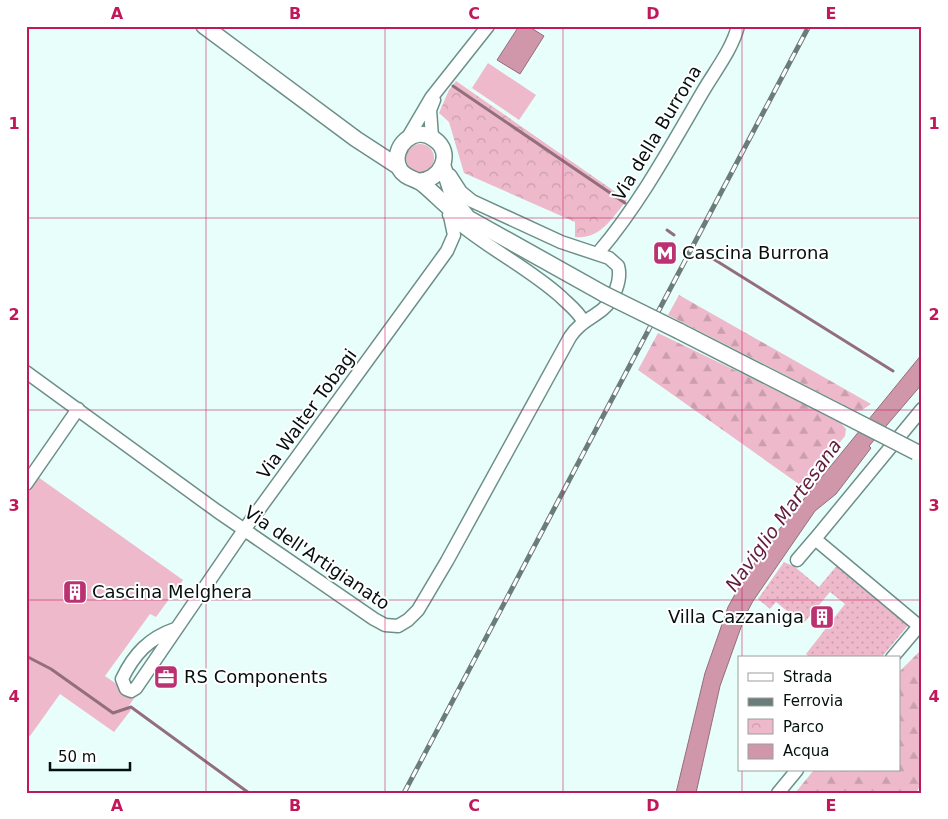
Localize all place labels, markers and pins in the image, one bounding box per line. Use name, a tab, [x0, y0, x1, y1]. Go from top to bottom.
metro station icon: Cascina Burrona	[652, 240, 678, 266]
place label: Cascina Burrona	[682, 242, 829, 263]
building icon: Cascina Melghera	[62, 579, 88, 605]
place label: Cascina Melghera	[92, 581, 252, 602]
building icon: Villa Cazzaniga	[809, 604, 835, 630]
place label: Villa Cazzaniga	[668, 606, 804, 627]
office icon: RS Components	[153, 664, 179, 690]
place label: RS Components	[184, 666, 328, 687]

